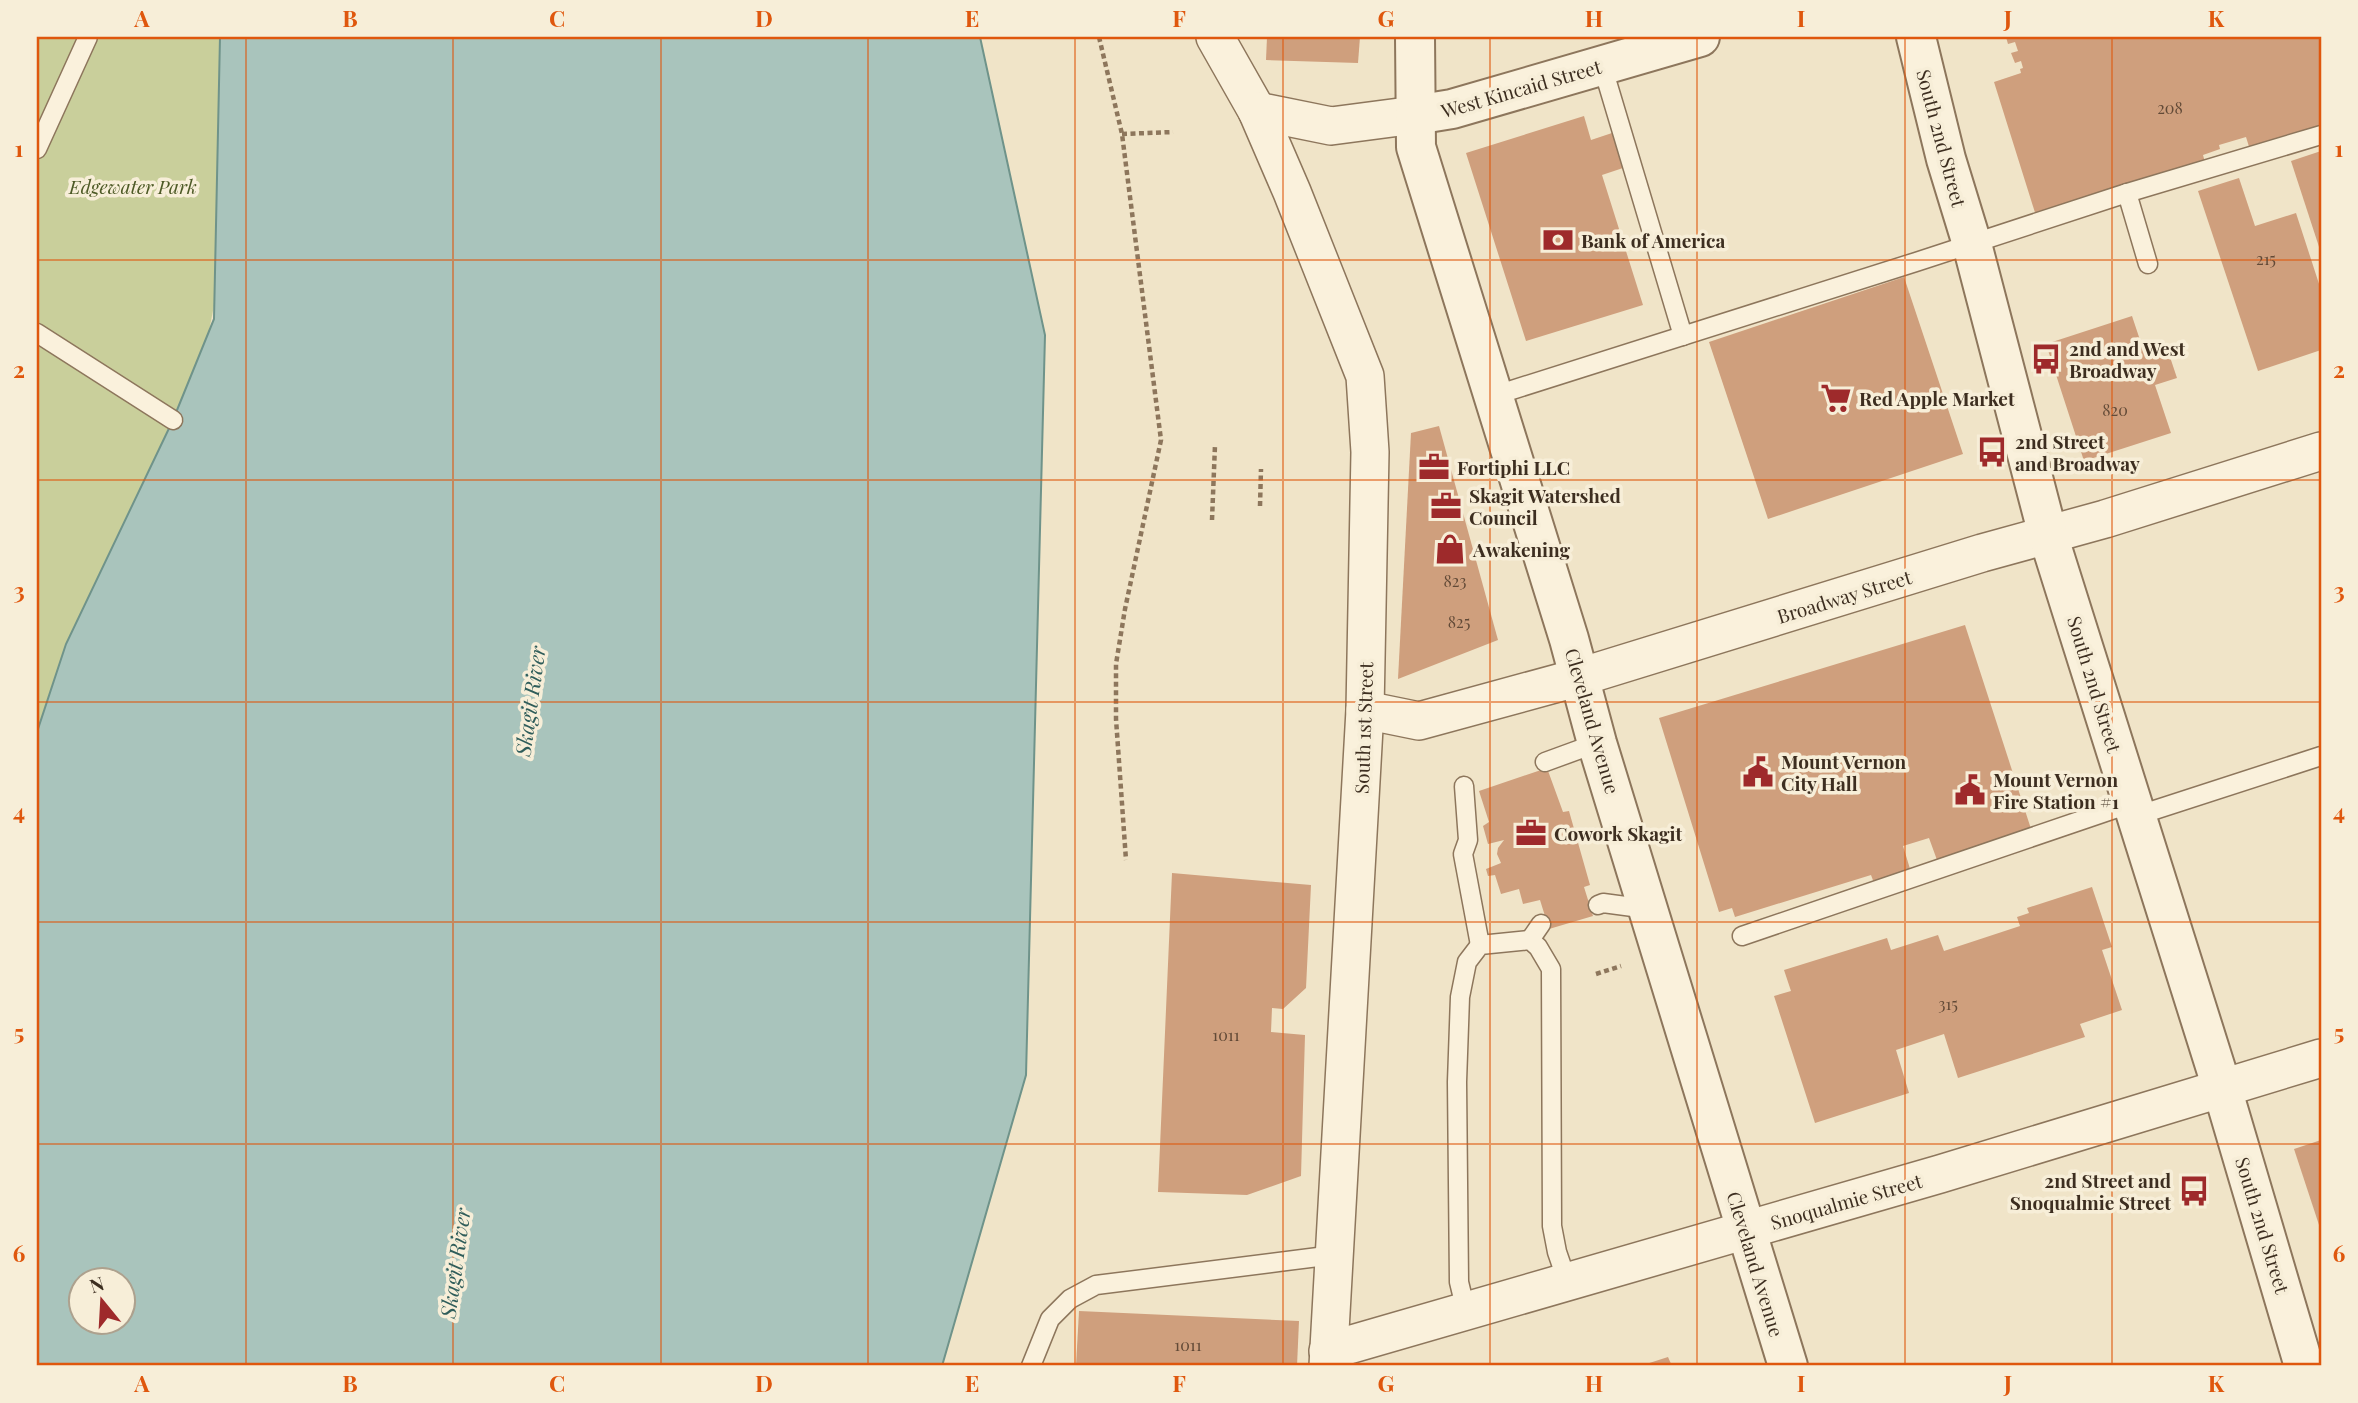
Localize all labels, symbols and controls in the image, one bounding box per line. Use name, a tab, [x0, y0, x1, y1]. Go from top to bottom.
text: A	[133, 2, 150, 33]
text: B	[342, 2, 358, 33]
text: C	[549, 2, 565, 33]
text: D	[755, 2, 773, 33]
text: E	[965, 2, 979, 33]
text: F	[1172, 2, 1186, 33]
text: G	[1378, 2, 1395, 33]
text: H	[1585, 2, 1603, 33]
text: I	[1797, 2, 1805, 33]
text: J	[2003, 2, 2012, 33]
text: K	[2208, 2, 2225, 33]
street label: West Kincaid Street	[1437, 53, 1604, 124]
street label: South 2nd Street	[1911, 66, 1973, 210]
house number: 208	[2157, 97, 2183, 118]
text: 1	[15, 132, 24, 163]
text: 1	[2335, 132, 2344, 163]
park label: Edgewater Park	[68, 173, 197, 199]
bank icon: Bank of America	[1541, 223, 1575, 257]
place label: Bank of America	[1581, 227, 1725, 253]
house number: 215	[2256, 248, 2276, 269]
place label: 2nd and West Broadway	[2069, 335, 2185, 383]
bus stop icon: 2nd and West Broadway	[2029, 342, 2063, 376]
text: 2	[13, 353, 25, 384]
text: 2	[2333, 353, 2345, 384]
supermarket icon: Red Apple Market	[1819, 381, 1853, 415]
place label: Red Apple Market	[1859, 385, 2015, 411]
house number: 820	[2102, 399, 2128, 420]
place label: 2nd Street and Broadway	[2015, 428, 2140, 476]
bus stop icon: 2nd Street and Broadway	[1975, 435, 2009, 469]
office icon: Fortiphi LLC	[1417, 450, 1451, 484]
place label: Fortiphi LLC	[1457, 454, 1570, 480]
place label: Skagit Watershed Council	[1469, 482, 1621, 530]
office icon: Skagit Watershed Council	[1429, 489, 1463, 523]
shop icon: Awakening	[1433, 532, 1467, 566]
place label: Awakening	[1472, 536, 1571, 562]
street label: Broadway Street	[1774, 563, 1915, 629]
house number: 823	[1443, 570, 1467, 591]
text: 3	[13, 574, 25, 605]
text: 3	[2333, 574, 2345, 605]
house number: 825	[1448, 611, 1470, 632]
street label: South 2nd Street	[2062, 613, 2128, 756]
water label: Skagit River	[507, 643, 551, 759]
street label: Cleveland Avenue	[1560, 645, 1626, 797]
street label: South 1st Street	[1348, 661, 1378, 794]
place label: Mount Vernon City Hall	[1781, 748, 1907, 796]
public building icon: Mount Vernon City Hall	[1741, 755, 1775, 789]
place label: Mount Vernon Fire Station #1	[1993, 766, 2119, 814]
public building icon: Mount Vernon Fire Station #1	[1953, 773, 1987, 807]
text: 4	[13, 795, 25, 826]
text: 4	[2333, 795, 2345, 826]
office icon: Cowork Skagit	[1514, 816, 1548, 850]
place label: Cowork Skagit	[1554, 820, 1682, 846]
house number: 315	[1938, 993, 1958, 1014]
text: 5	[14, 1016, 24, 1047]
text: 5	[2334, 1016, 2344, 1047]
house number: 1011	[1212, 1024, 1240, 1045]
street label: South 2nd Street	[2230, 1154, 2296, 1297]
street label: Snoqualmie Street	[1767, 1167, 1925, 1235]
place label: 2nd Street and Snoqualmie Street	[2010, 1167, 2172, 1215]
bus stop icon: 2nd Street and Snoqualmie Street	[2177, 1174, 2211, 1208]
street label: Cleveland Avenue	[1722, 1188, 1790, 1340]
water label: Skagit River	[432, 1205, 476, 1321]
text: 6	[13, 1237, 26, 1268]
text: 6	[2333, 1237, 2346, 1268]
north arrow	[66, 1266, 136, 1336]
text: N	[86, 1269, 107, 1298]
house number: 1011	[1174, 1334, 1202, 1355]
text: A	[133, 1367, 150, 1398]
text: B	[342, 1367, 358, 1398]
text: C	[549, 1367, 565, 1398]
text: D	[755, 1367, 773, 1398]
text: E	[965, 1367, 979, 1398]
text: F	[1172, 1367, 1186, 1398]
text: G	[1378, 1367, 1395, 1398]
text: H	[1585, 1367, 1603, 1398]
text: I	[1797, 1367, 1805, 1398]
text: J	[2003, 1367, 2012, 1398]
text: K	[2208, 1367, 2225, 1398]

